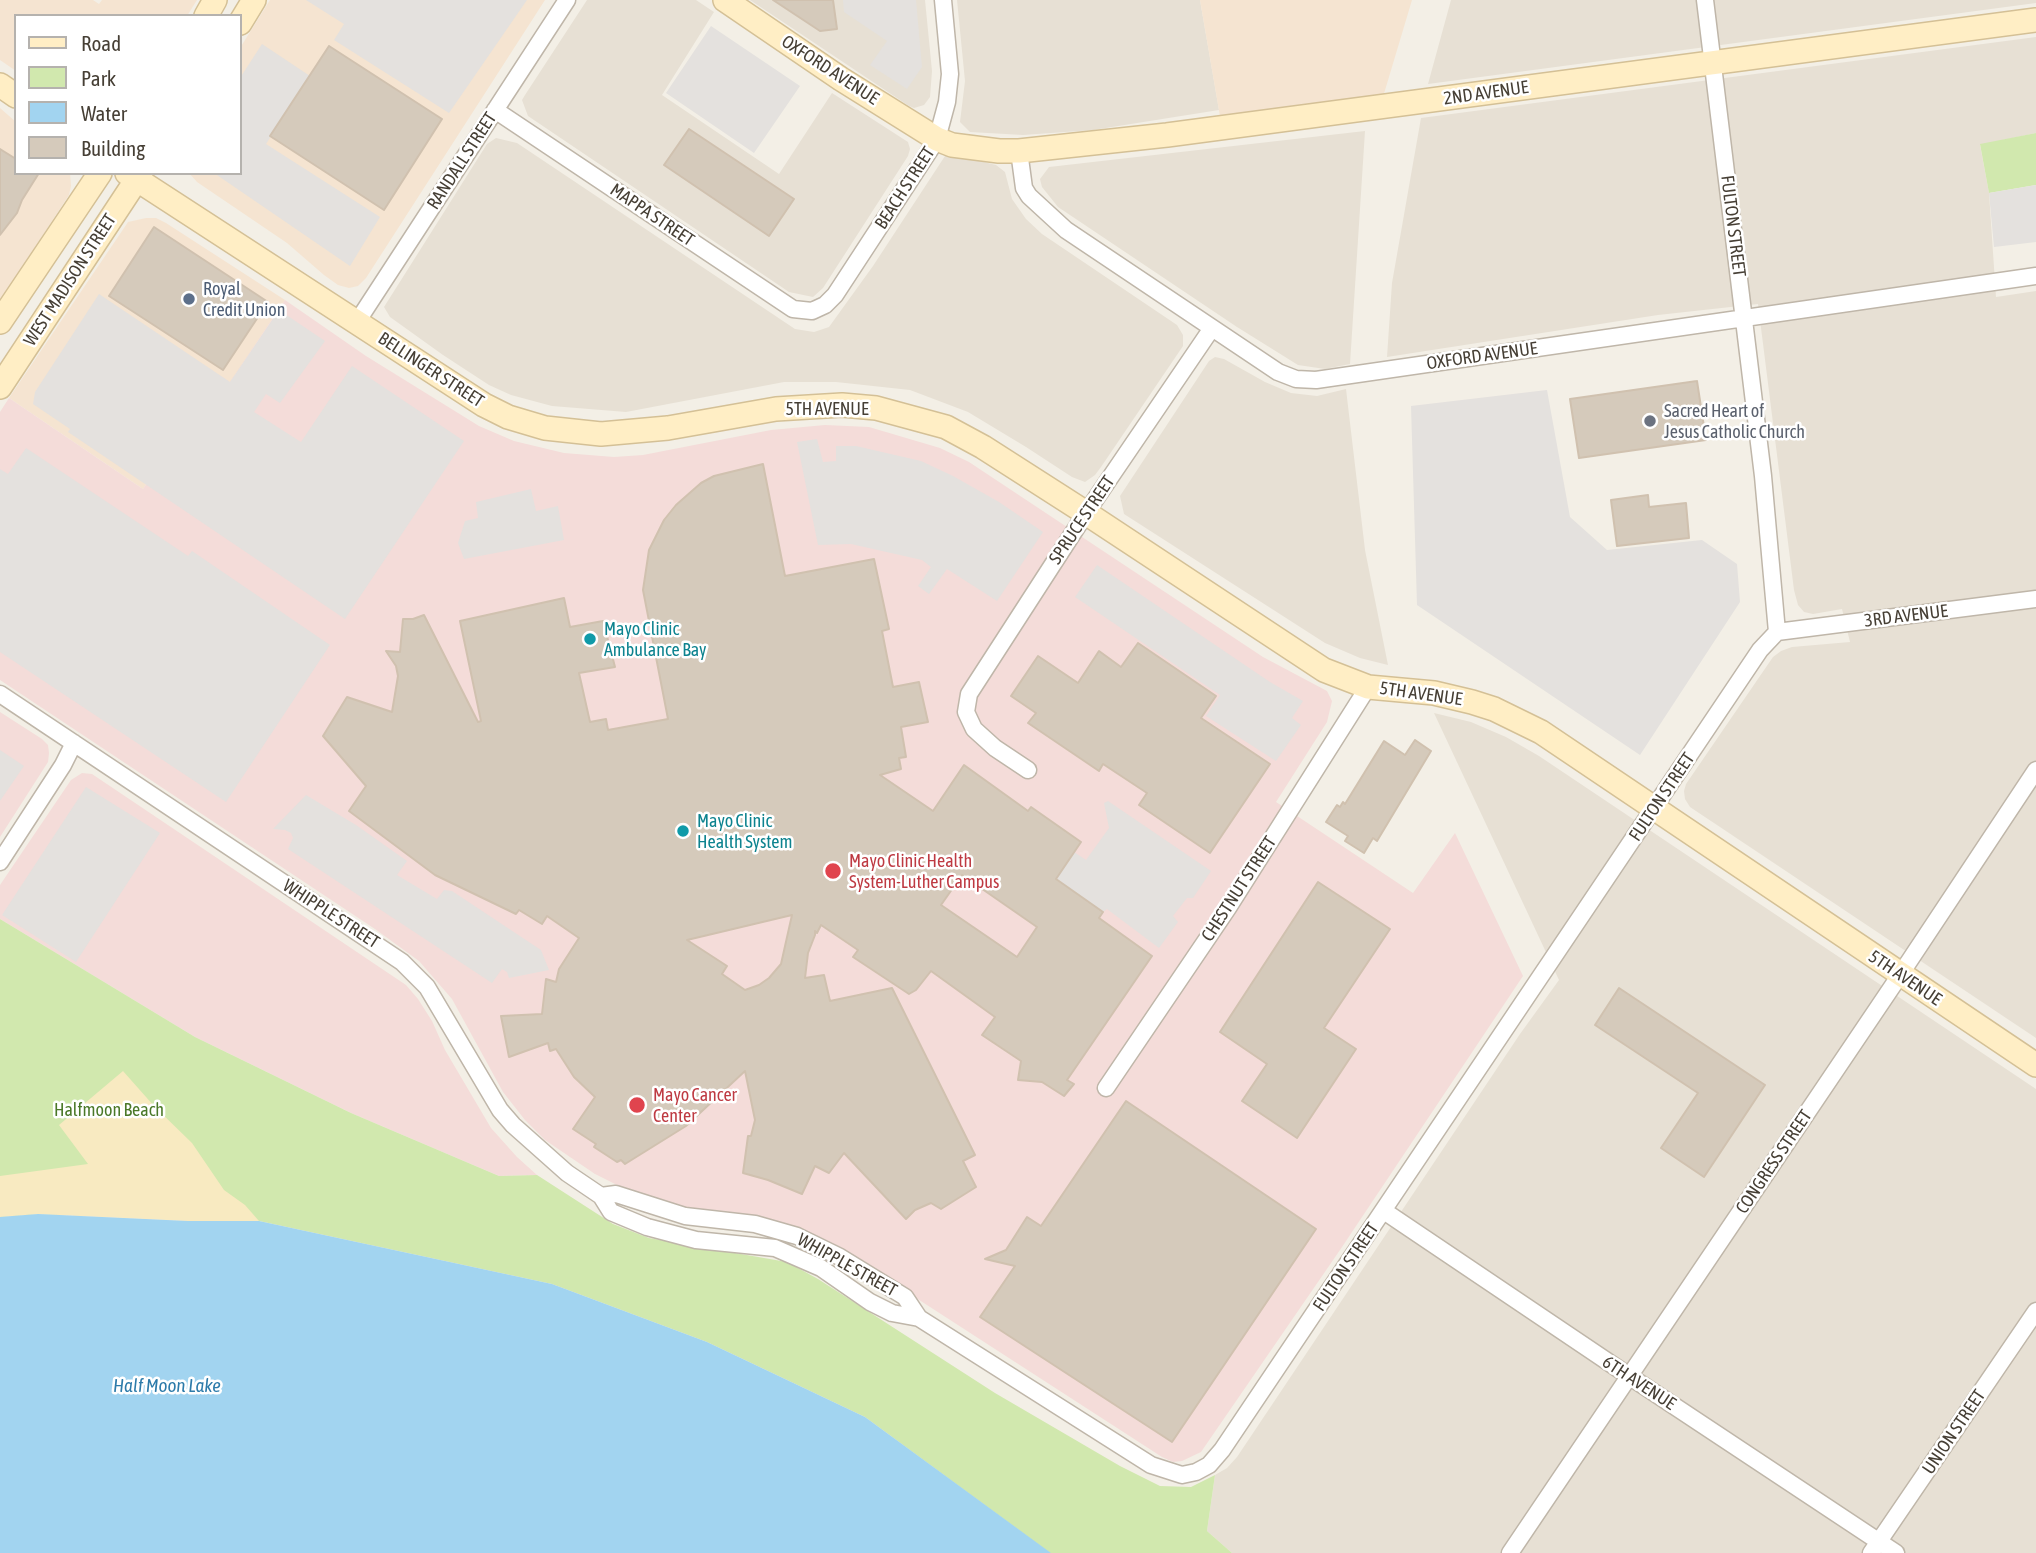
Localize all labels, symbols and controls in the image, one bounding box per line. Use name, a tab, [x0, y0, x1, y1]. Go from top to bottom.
legend	[14, 14, 242, 175]
text: Road	[81, 31, 121, 55]
street label: OXFORD AVENUE	[777, 31, 883, 109]
text: Park	[81, 66, 116, 90]
street label: 2ND AVENUE	[1442, 76, 1530, 110]
text: Water	[81, 101, 127, 125]
street label: RANDALL STREET	[423, 108, 501, 214]
text: Building	[81, 136, 145, 160]
street label: BEACH STREET	[870, 143, 940, 233]
street label: FULTON STREET	[1716, 174, 1750, 278]
street label: MAPPA STREET	[606, 179, 698, 251]
street label: WEST MADISON STREET	[19, 210, 121, 350]
place label: Royal Credit Union	[203, 278, 285, 320]
marker: Royal Credit Union	[181, 291, 197, 307]
street label: BELLINGER STREET	[374, 328, 488, 412]
street label: OXFORD AVENUE	[1425, 338, 1539, 374]
street label: 5TH AVENUE	[785, 398, 869, 420]
place label: Sacred Heart of Jesus Catholic Church	[1664, 400, 1805, 442]
marker: Sacred Heart of Jesus Catholic Church	[1642, 413, 1658, 429]
street label: SPRUCE STREET	[1045, 472, 1119, 568]
street label: 3RD AVENUE	[1863, 600, 1949, 632]
place label: Mayo Clinic Ambulance Bay	[604, 618, 706, 660]
marker: Mayo Clinic Ambulance Bay	[582, 631, 598, 647]
street label: 5TH AVENUE	[1378, 678, 1464, 710]
street label: FULTON STREET	[1625, 749, 1699, 845]
place label: Mayo Clinic Health System	[697, 810, 792, 852]
marker: Mayo Clinic Health System	[675, 823, 691, 839]
street label: CHESTNUT STREET	[1197, 832, 1281, 946]
place label: Mayo Clinic Health System-Luther Campus	[849, 850, 999, 892]
marker: Mayo Clinic Health System-Luther Campus	[823, 861, 843, 881]
street label: WHIPPLE STREET	[279, 875, 383, 953]
street label: 5TH AVENUE	[1864, 946, 1946, 1010]
place label: Mayo Cancer Center	[653, 1084, 737, 1126]
marker: Mayo Cancer Center	[627, 1095, 647, 1115]
park label: Halfmoon Beach	[54, 1099, 164, 1121]
street label: CONGRESS STREET	[1731, 1106, 1817, 1218]
street label: FULTON STREET	[1309, 1219, 1383, 1315]
street label: WHIPPLE STREET	[793, 1229, 901, 1301]
street label: 6TH AVENUE	[1598, 1351, 1680, 1415]
water label: Half Moon Lake	[113, 1375, 221, 1397]
street label: UNION STREET	[1918, 1386, 1990, 1478]

